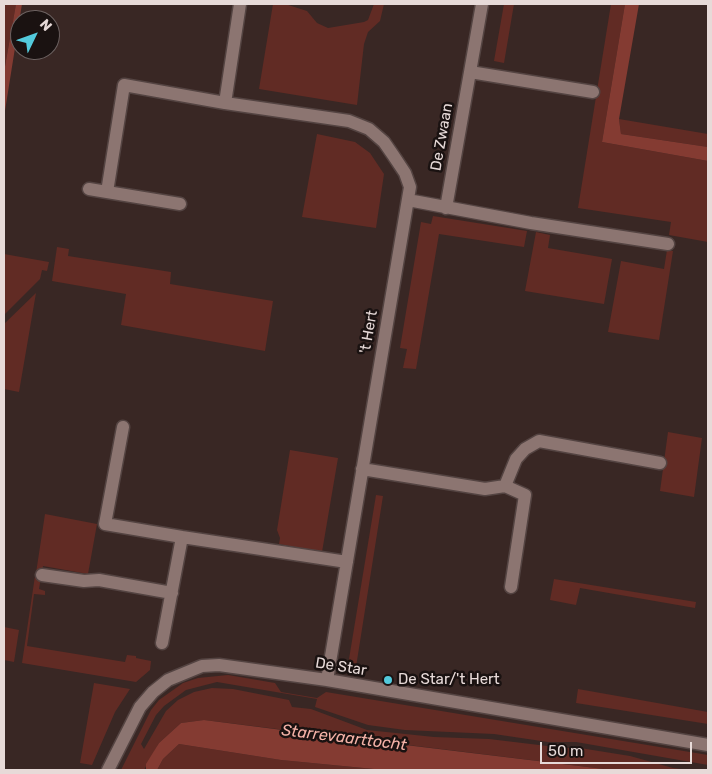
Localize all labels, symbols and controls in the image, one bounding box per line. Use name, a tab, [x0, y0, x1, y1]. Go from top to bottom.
north arrow	[10, 10, 60, 60]
text: N	[36, 16, 55, 35]
street label: De Zwaan	[427, 102, 457, 172]
street label: 't Hert	[356, 309, 382, 355]
street label: De Star	[314, 654, 368, 680]
place label: De Star/'t Hert	[398, 671, 500, 689]
marker: De Star/'t Hert	[382, 674, 394, 686]
water label: Starrevaarttocht	[280, 721, 408, 755]
scale bar	[542, 732, 694, 764]
text: 50 m	[548, 742, 583, 760]

